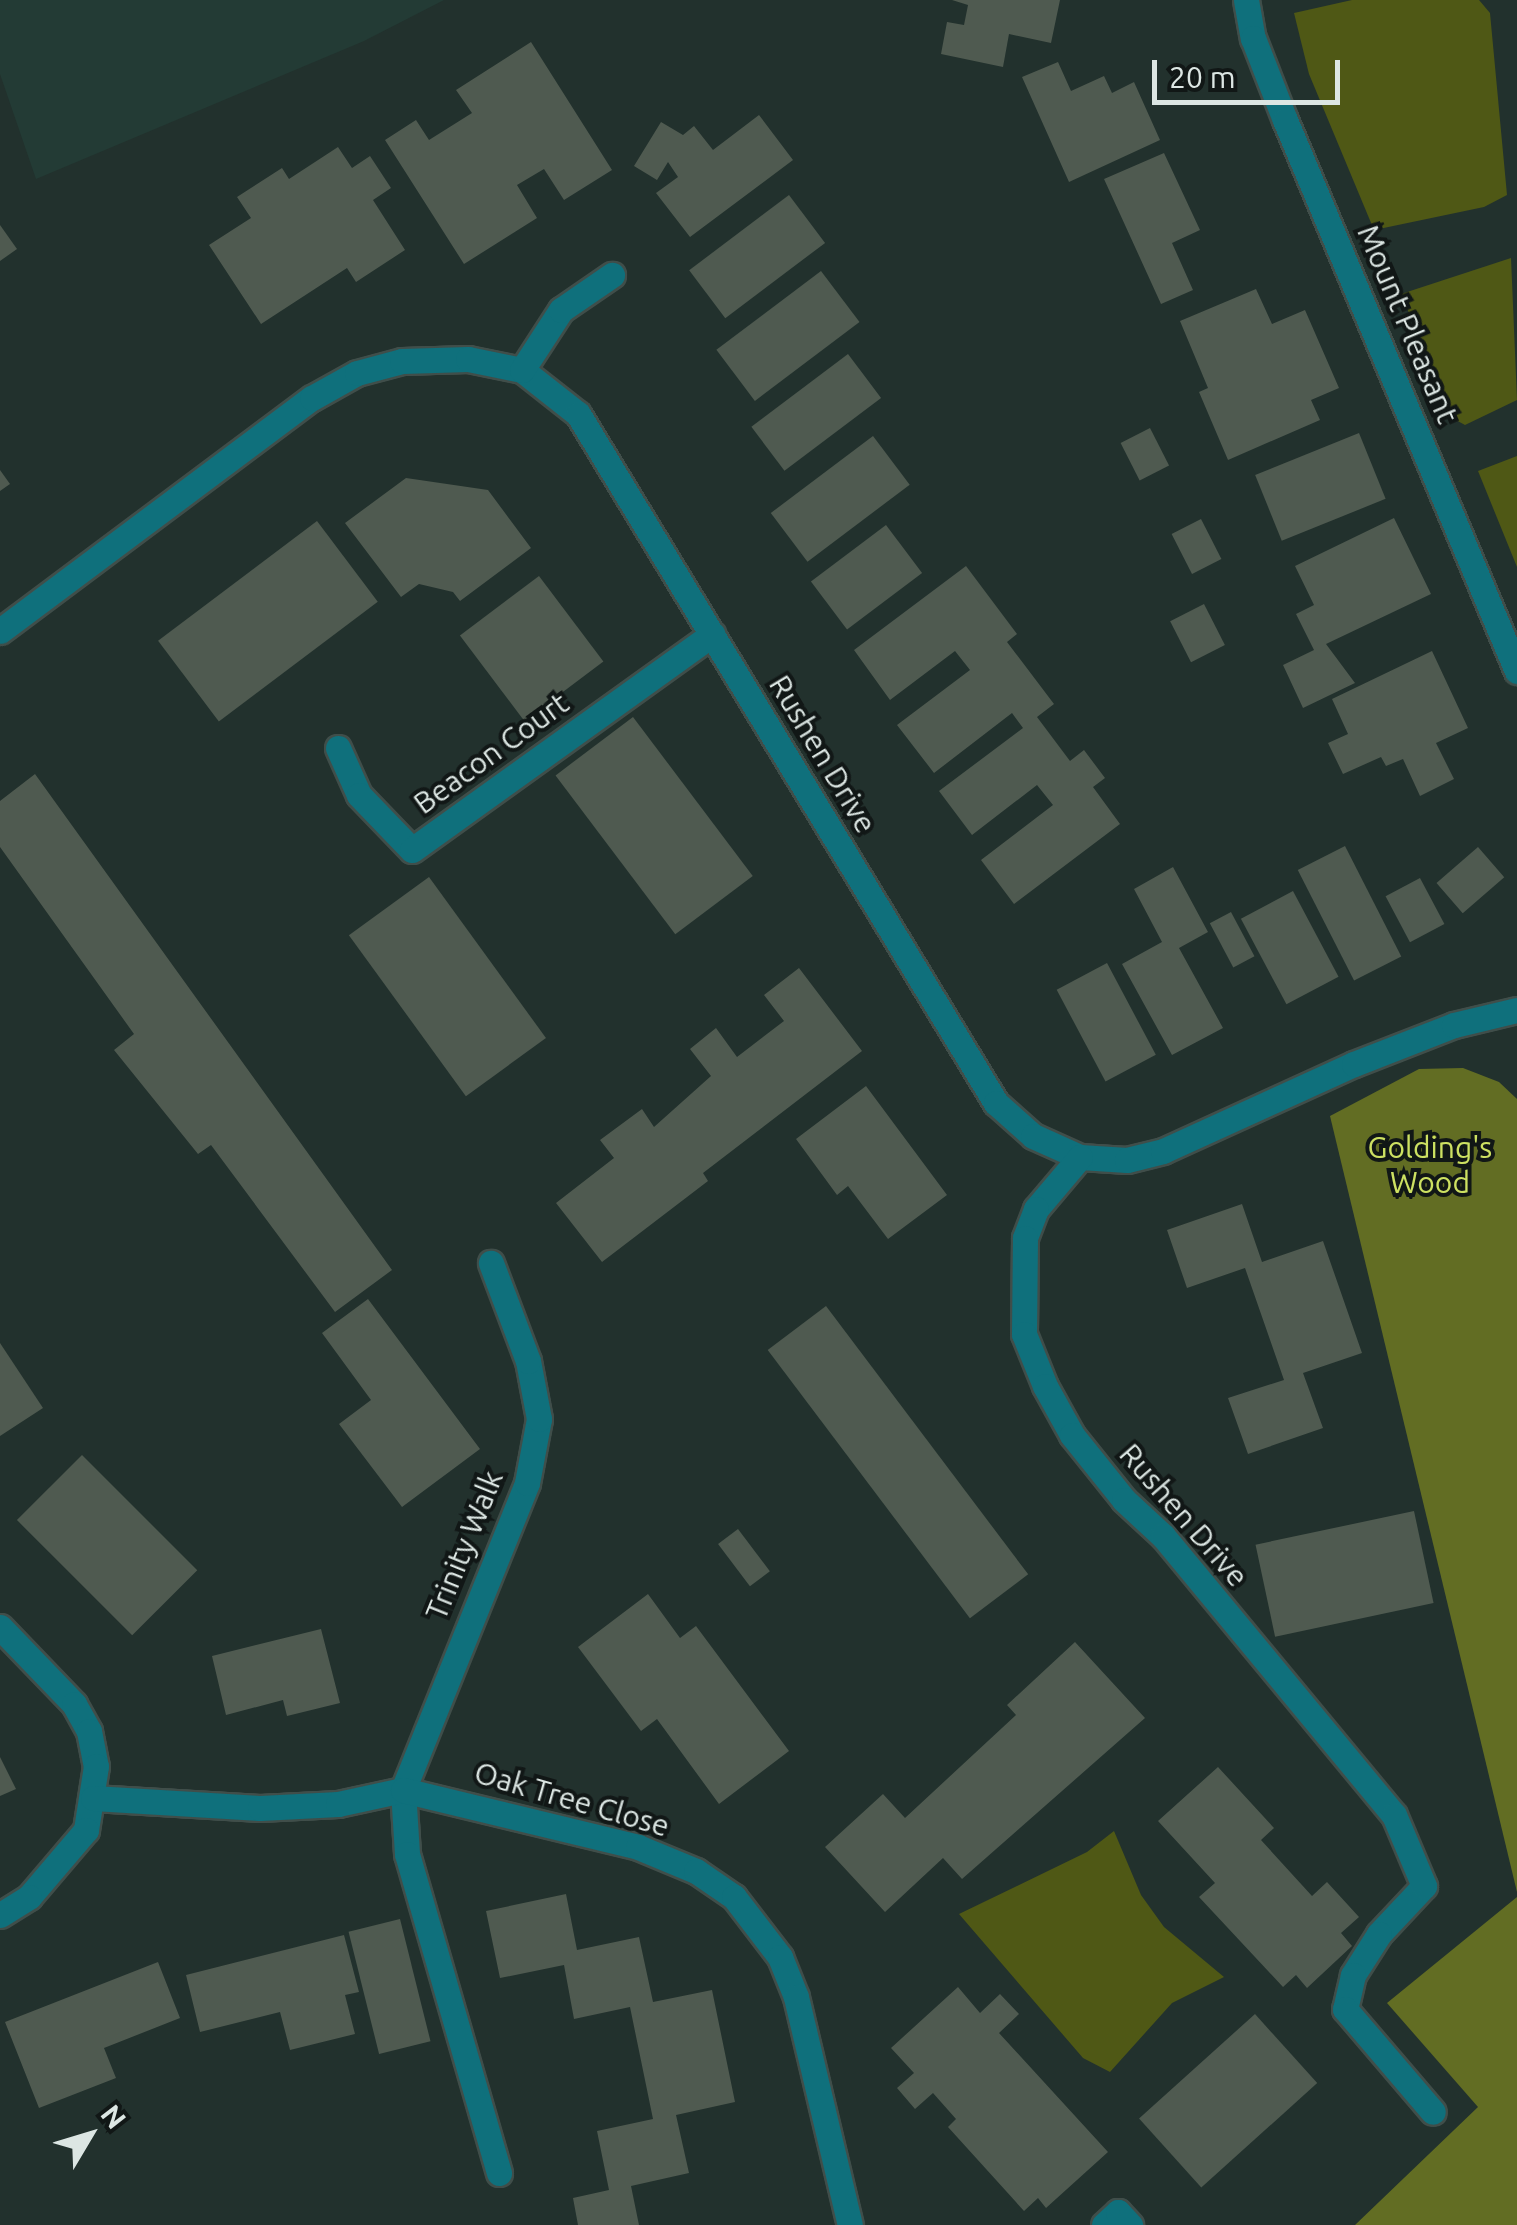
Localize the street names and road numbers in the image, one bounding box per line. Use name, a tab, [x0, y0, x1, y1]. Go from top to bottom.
street label: Mount Pleasant	[1350, 220, 1466, 428]
street label: Rushen Drive	[762, 669, 884, 839]
street label: Beacon Court	[407, 685, 575, 821]
street label: Rushen Drive	[1112, 1436, 1256, 1594]
street label: Trinity Walk	[418, 1465, 510, 1625]
street label: Oak Tree Close	[470, 1754, 674, 1844]

